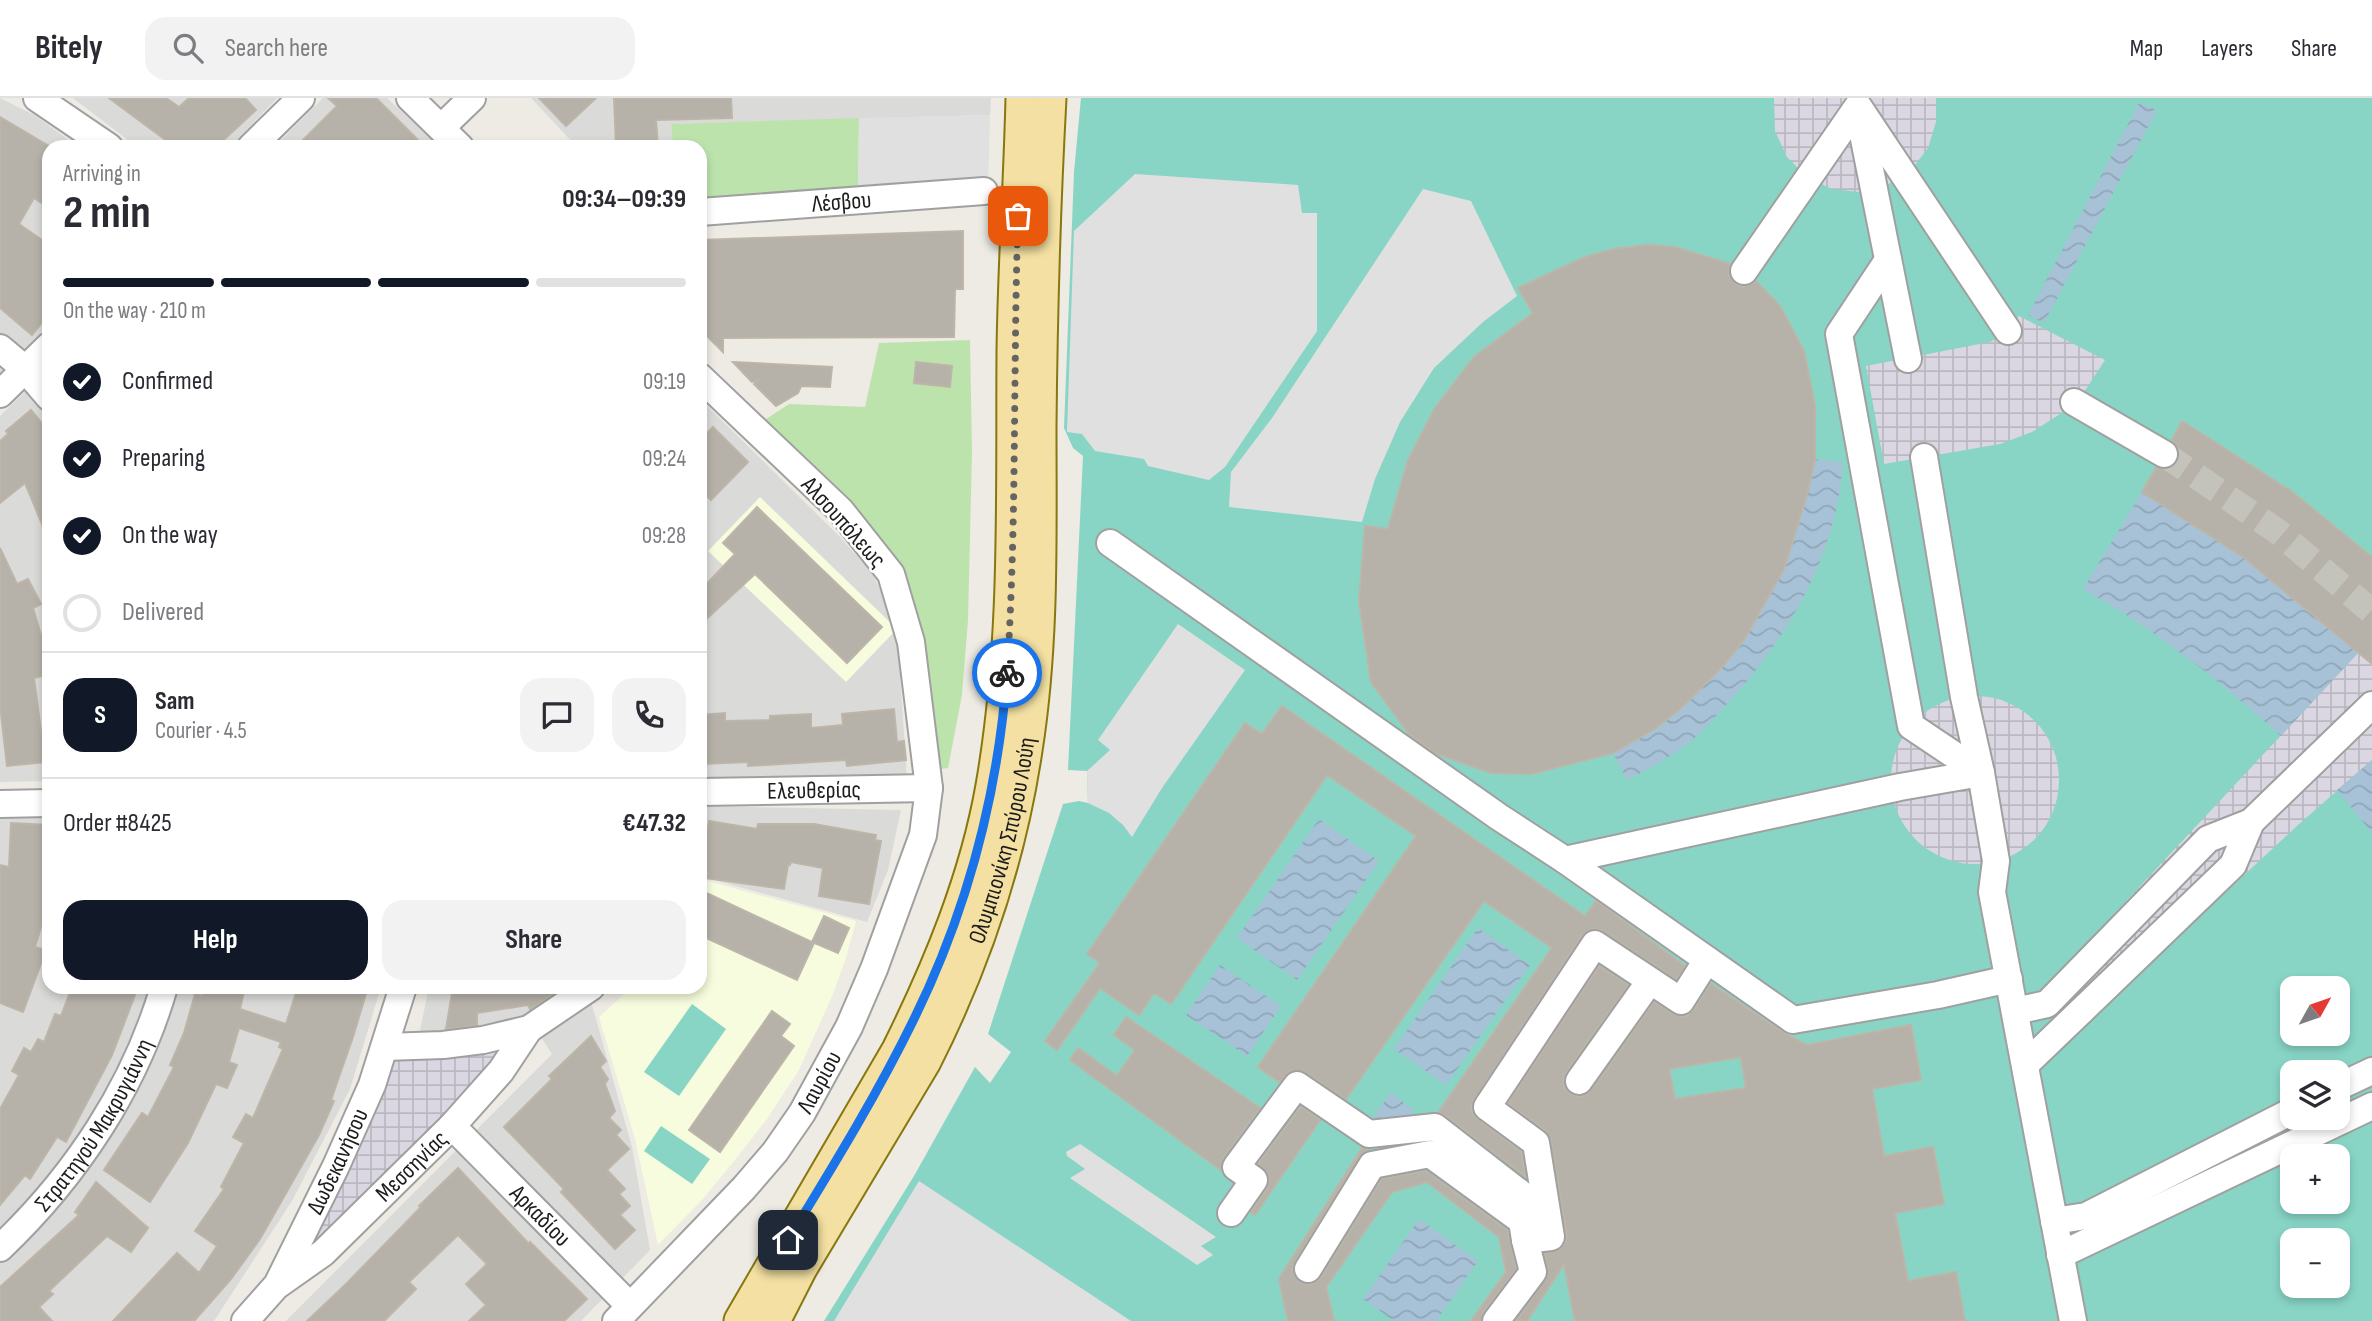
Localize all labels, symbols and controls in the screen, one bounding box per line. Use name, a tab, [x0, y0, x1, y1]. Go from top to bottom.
search box	[145, 17, 635, 80]
text: Bitely	[35, 28, 103, 68]
icon: search	[169, 29, 207, 67]
text: Search here	[225, 33, 328, 64]
text: Map	[2130, 34, 2163, 63]
text: Layers	[2201, 34, 2253, 63]
text: Share	[2291, 34, 2337, 63]
text: Arriving in	[63, 160, 141, 188]
text: 09:34–09:39	[562, 184, 686, 215]
street label: Λέσβου	[810, 185, 872, 219]
text: 2 min	[63, 186, 151, 241]
pin	[988, 186, 1048, 246]
icon: bag	[999, 197, 1037, 235]
text: On the way · 210 m	[63, 297, 206, 325]
icon: check	[63, 363, 101, 401]
text: Confirmed	[122, 366, 213, 397]
text: 09:19	[643, 368, 686, 396]
icon: check	[63, 440, 101, 478]
text: Preparing	[122, 443, 205, 474]
text: 09:24	[642, 445, 686, 473]
street label: Αλσουπόλεως	[794, 470, 892, 574]
icon: check	[63, 517, 101, 555]
text: On the way	[122, 520, 218, 551]
text: 09:28	[642, 522, 686, 550]
text: Delivered	[122, 597, 204, 628]
courier	[972, 638, 1042, 708]
icon: bike	[988, 654, 1026, 692]
button: chat	[520, 678, 594, 752]
button: phone	[612, 678, 686, 752]
text: Sam	[155, 686, 195, 717]
text: S	[94, 700, 106, 731]
text: Courier · 4.5	[155, 717, 247, 745]
street label: Ολυμπιονίκη Σπύρου Λούη	[962, 735, 1042, 948]
street label: Ελευθερίας	[767, 775, 861, 806]
text: Order #8425	[63, 808, 172, 839]
text: €47.32	[622, 808, 686, 839]
button: Help	[63, 900, 368, 980]
button: Share	[382, 900, 686, 980]
north arrow	[2280, 976, 2350, 1046]
map controls	[2280, 976, 2350, 1298]
street label: Στρατηγού Μακρυγιάννη	[29, 1034, 159, 1217]
street label: Λαυρίου	[790, 1046, 848, 1119]
button: layers	[2280, 1060, 2350, 1130]
street label: Δωδεκανήσου	[301, 1104, 375, 1219]
street label: Μεσσηνίας	[370, 1124, 454, 1208]
button: +	[2280, 1144, 2350, 1214]
street label: Αρκαδίου	[503, 1178, 577, 1253]
pin	[758, 1210, 818, 1270]
icon: home	[769, 1221, 807, 1259]
button: −	[2280, 1228, 2350, 1298]

